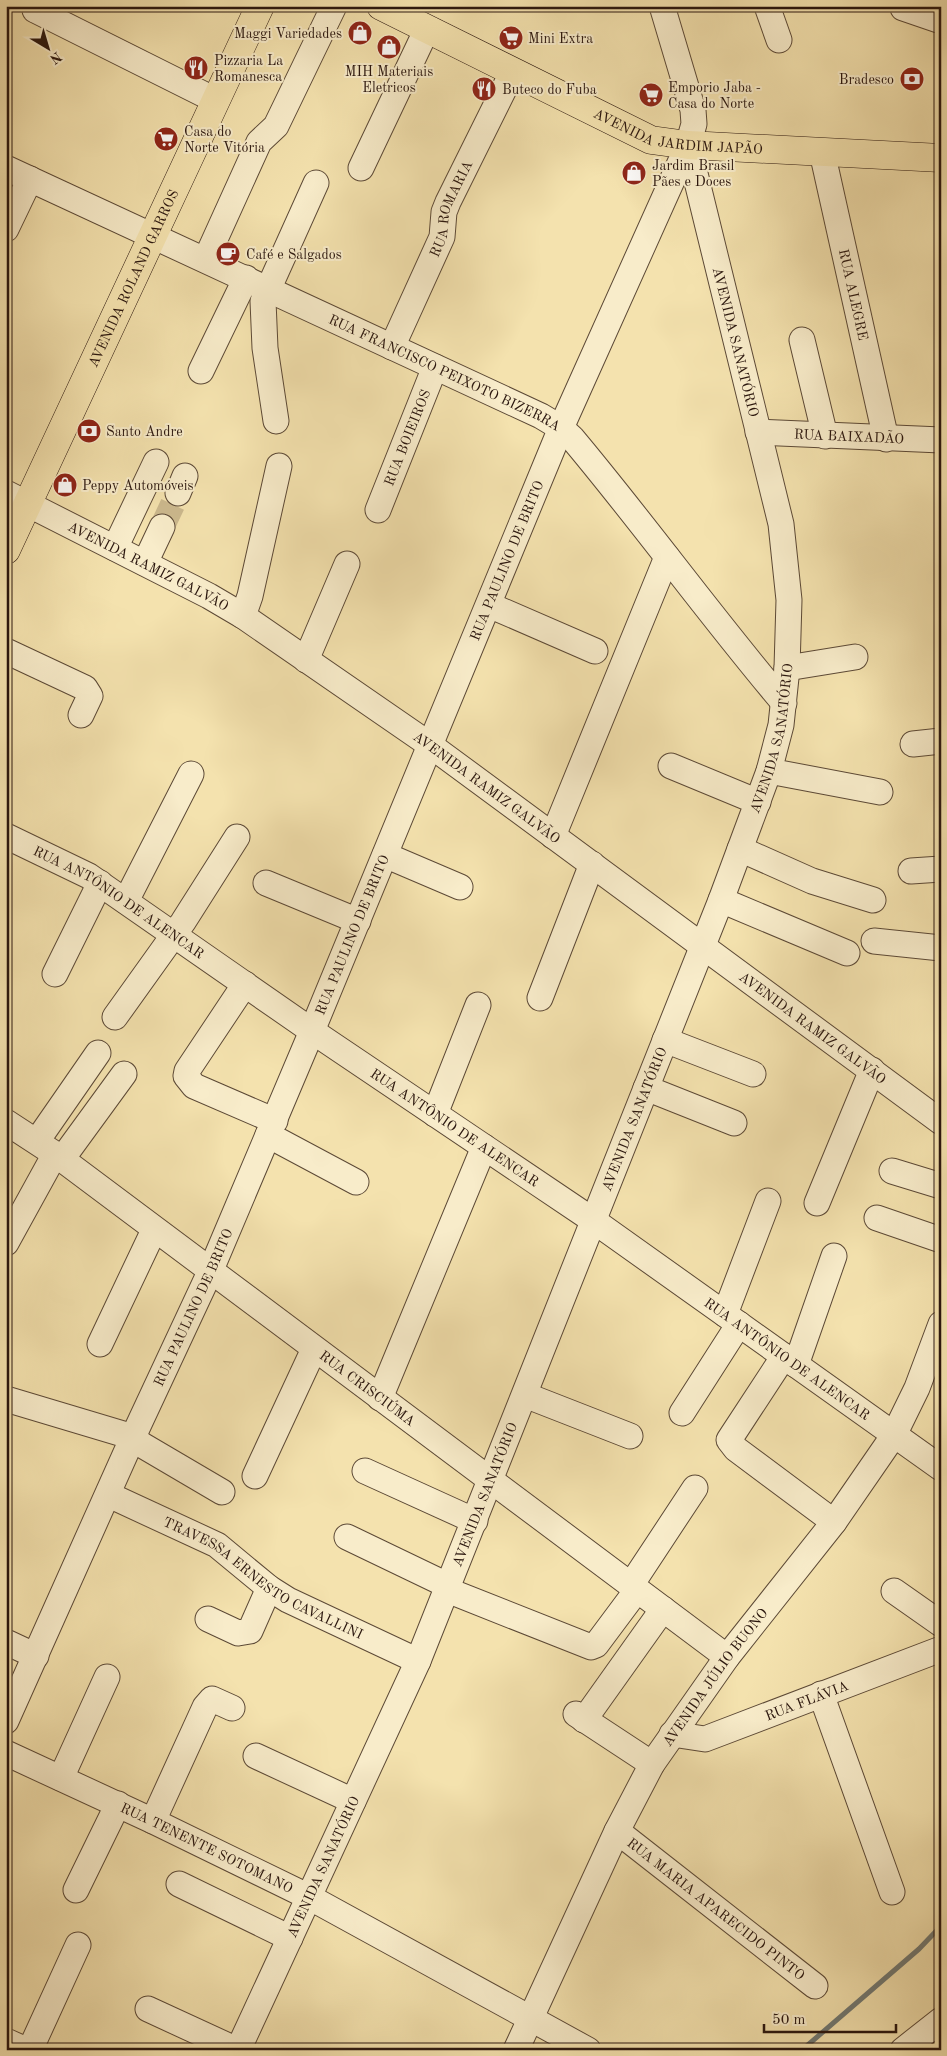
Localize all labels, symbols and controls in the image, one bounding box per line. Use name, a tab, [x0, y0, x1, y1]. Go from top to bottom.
shop icon: Maggi Variedades	[347, 20, 373, 46]
north arrow	[22, 22, 72, 72]
supermarket icon: Mini Extra	[498, 25, 524, 51]
place label: Maggi Variedades	[234, 27, 342, 41]
place label: Mini Extra	[528, 32, 593, 46]
shop icon: MIH Materiais Eletricos	[376, 34, 402, 60]
text: N	[47, 49, 64, 66]
place label: Pizzaria La Romanesca	[214, 54, 283, 84]
restaurant icon: Pizzaria La Romanesca	[183, 55, 209, 81]
place label: MIH Materiais Eletricos	[345, 65, 433, 95]
bank icon: Bradesco	[899, 66, 925, 92]
place label: Bradesco	[839, 73, 894, 87]
restaurant icon: Buteco do Fuba	[471, 76, 497, 102]
place label: Emporio Jaba - Casa do Norte	[668, 81, 761, 111]
supermarket icon: Emporio Jaba - Casa do Norte	[638, 82, 664, 108]
place label: Buteco do Fuba	[502, 83, 597, 97]
street label: AVENIDA JARDIM JAPÃO	[591, 107, 763, 157]
place label: Casa do Norte Vitória	[184, 125, 265, 155]
supermarket icon: Casa do Norte Vitória	[153, 126, 179, 152]
street label: RUA ROMARIA	[428, 158, 476, 259]
place label: Jardim Brasil Pães e Doces	[652, 159, 735, 189]
shop icon: Jardim Brasil Pães e Doces	[621, 160, 647, 186]
street label: AVENIDA ROLAND GARROS	[86, 188, 181, 370]
cafe icon: Café e Salgados	[215, 241, 241, 267]
place label: Café e Salgados	[246, 248, 342, 262]
street label: RUA ALEGRE	[836, 248, 870, 342]
street label: AVENIDA SANATÓRIO	[710, 265, 764, 419]
street label: RUA FRANCISCO PEIXOTO BIZERRA	[326, 313, 563, 434]
street label: RUA BOIEIROS	[382, 388, 433, 488]
bank icon: Santo Andre	[76, 418, 102, 444]
place label: Santo Andre	[106, 425, 183, 439]
street label: RUA BAIXADÃO	[794, 428, 904, 446]
shop icon: Peppy Automóveis	[52, 472, 78, 498]
place label: Peppy Automóveis	[82, 479, 194, 493]
street label: RUA PAULINO DE BRITO	[468, 479, 547, 643]
street label: AVENIDA RAMIZ GALVÃO	[65, 520, 231, 614]
street label: AVENIDA SANATÓRIO	[748, 662, 795, 815]
street label: AVENIDA RAMIZ GALVÃO	[410, 730, 562, 847]
street label: RUA ANTÔNIO DE ALENCAR	[31, 844, 206, 962]
street label: RUA PAULINO DE BRITO	[313, 853, 392, 1017]
street label: AVENIDA RAMIZ GALVÃO	[736, 970, 888, 1087]
street label: AVENIDA SANATÓRIO	[600, 1045, 670, 1193]
street label: RUA ANTÔNIO DE ALENCAR	[368, 1067, 541, 1190]
street label: RUA PAULINO DE BRITO	[152, 1226, 236, 1389]
street label: RUA ANTÔNIO DE ALENCAR	[701, 1296, 872, 1423]
street label: RUA CRISCIÚMA	[317, 1349, 418, 1429]
street label: AVENIDA SANATÓRIO	[450, 1420, 520, 1569]
street label: TRAVESSA ERNESTO CAVALLINI	[161, 1515, 365, 1642]
street label: AVENIDA JÚLIO BUONO	[661, 1606, 771, 1749]
street label: RUA FLÁVIA	[763, 1679, 851, 1723]
street label: AVENIDA SANATÓRIO	[285, 1794, 362, 1940]
street label: RUA TENENTE SOTOMANO	[118, 1801, 295, 1896]
street label: RUA MARIA APARECIDO PINTO	[624, 1836, 807, 1983]
scale bar	[764, 2001, 897, 2033]
text: 50 m	[772, 2013, 806, 2028]

